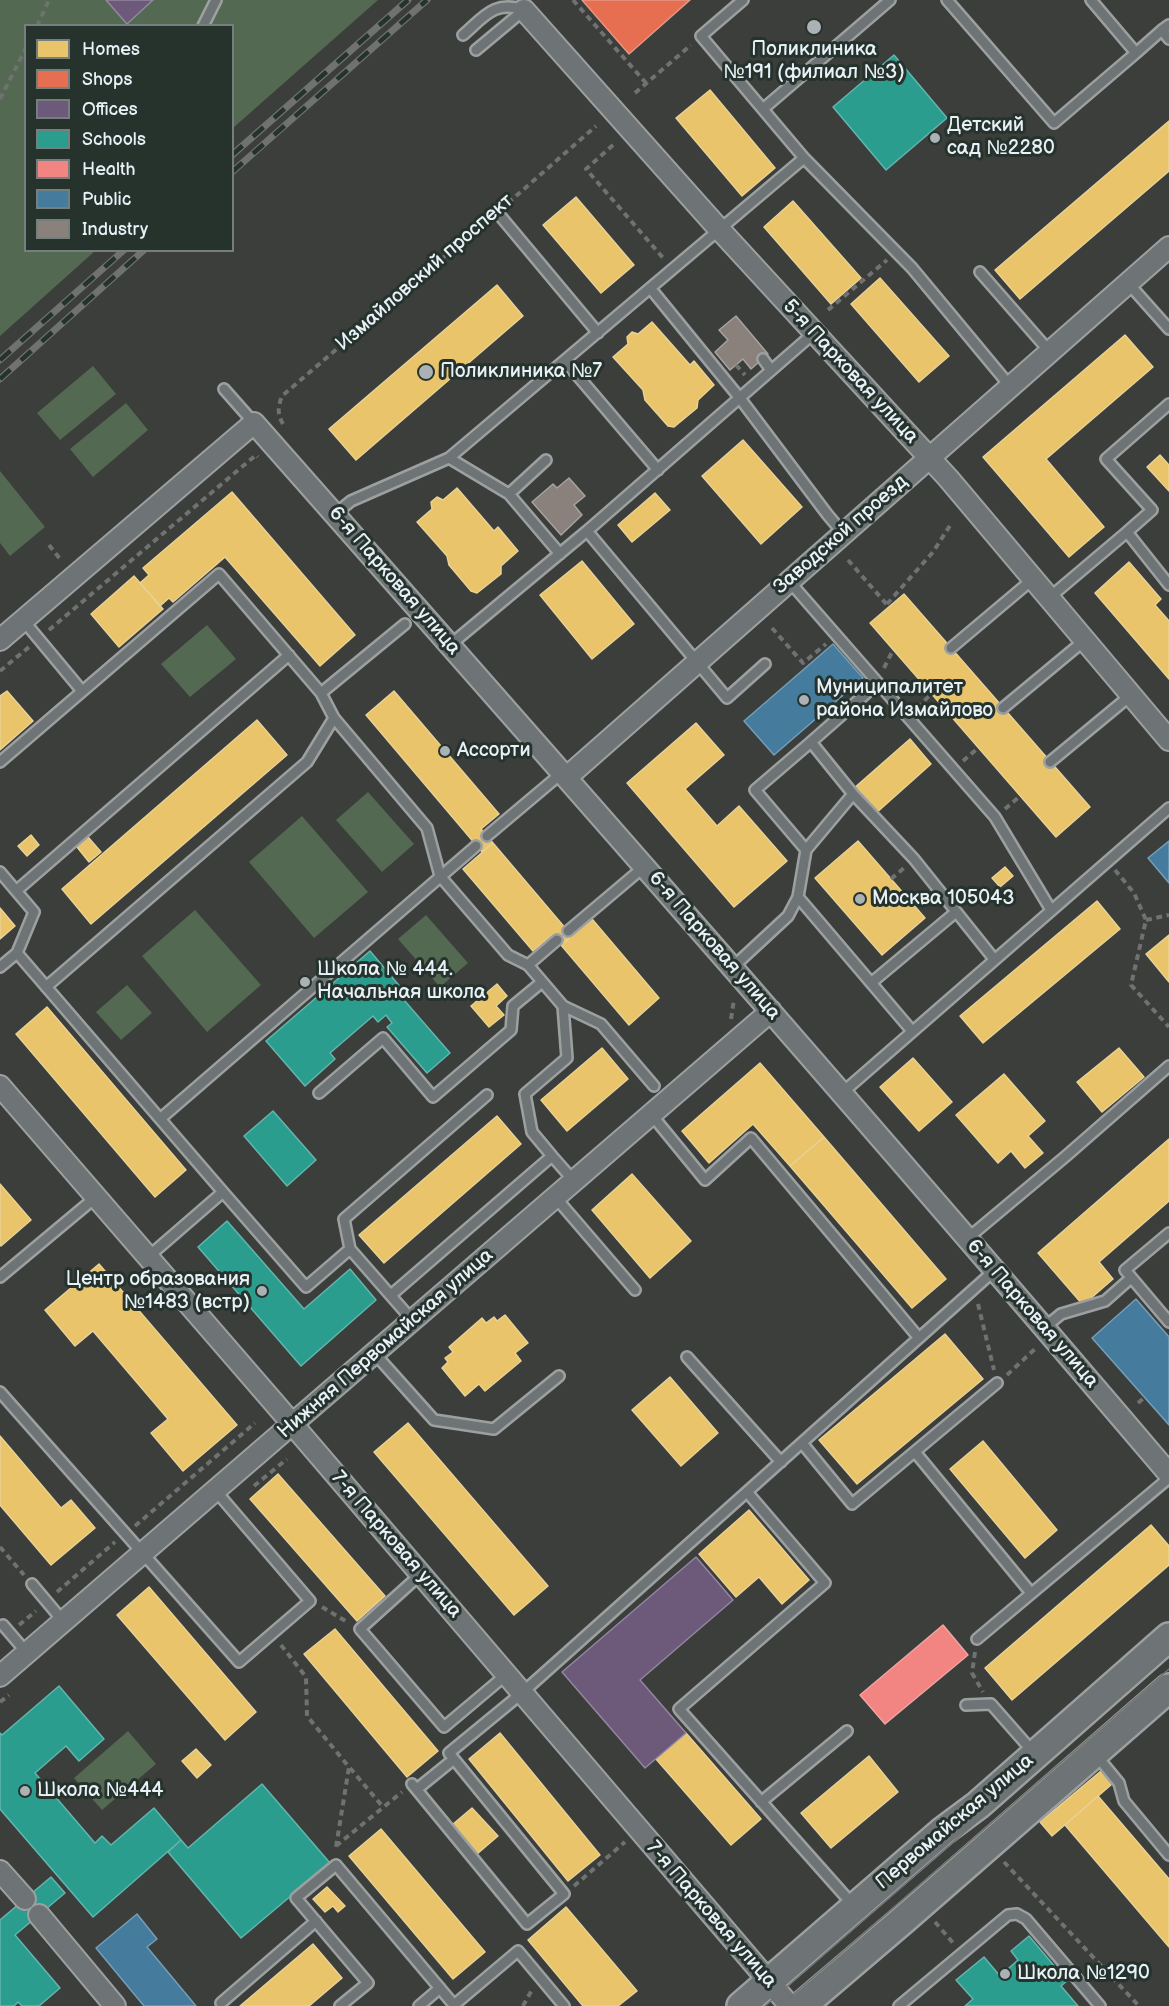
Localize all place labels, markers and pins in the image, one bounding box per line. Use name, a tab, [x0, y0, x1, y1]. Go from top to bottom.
marker: Поликлиника №191 (филиал №3)	[805, 18, 823, 36]
place label: Поликлиника №191 (филиал №3)	[723, 38, 905, 85]
place label: Детский сад №2280	[947, 114, 1055, 161]
marker: Детский сад №2280	[928, 131, 942, 145]
place label: Поликлиника №7	[440, 360, 602, 384]
marker: Поликлиника №7	[417, 363, 435, 381]
place label: Муниципалитет района Измайлово	[816, 676, 993, 723]
marker: Муниципалитет района Измайлово	[797, 693, 811, 707]
place label: Ассорти	[457, 739, 531, 763]
marker: Ассорти	[438, 744, 452, 758]
place label: Москва 105043	[872, 887, 1015, 911]
marker: Москва 105043	[853, 892, 867, 906]
place label: Школа № 444. Начальная школа	[317, 958, 486, 1005]
marker: Школа № 444. Начальная школа	[298, 975, 312, 989]
place label: Центр образования №1483 (встр)	[66, 1268, 250, 1315]
marker: Центр образования №1483 (встр)	[255, 1284, 269, 1298]
place label: Школа №444	[37, 1779, 164, 1803]
marker: Школа №444	[18, 1784, 32, 1798]
place label: Школа №1290	[1017, 1962, 1150, 1986]
marker: Школа №1290	[998, 1967, 1012, 1981]

